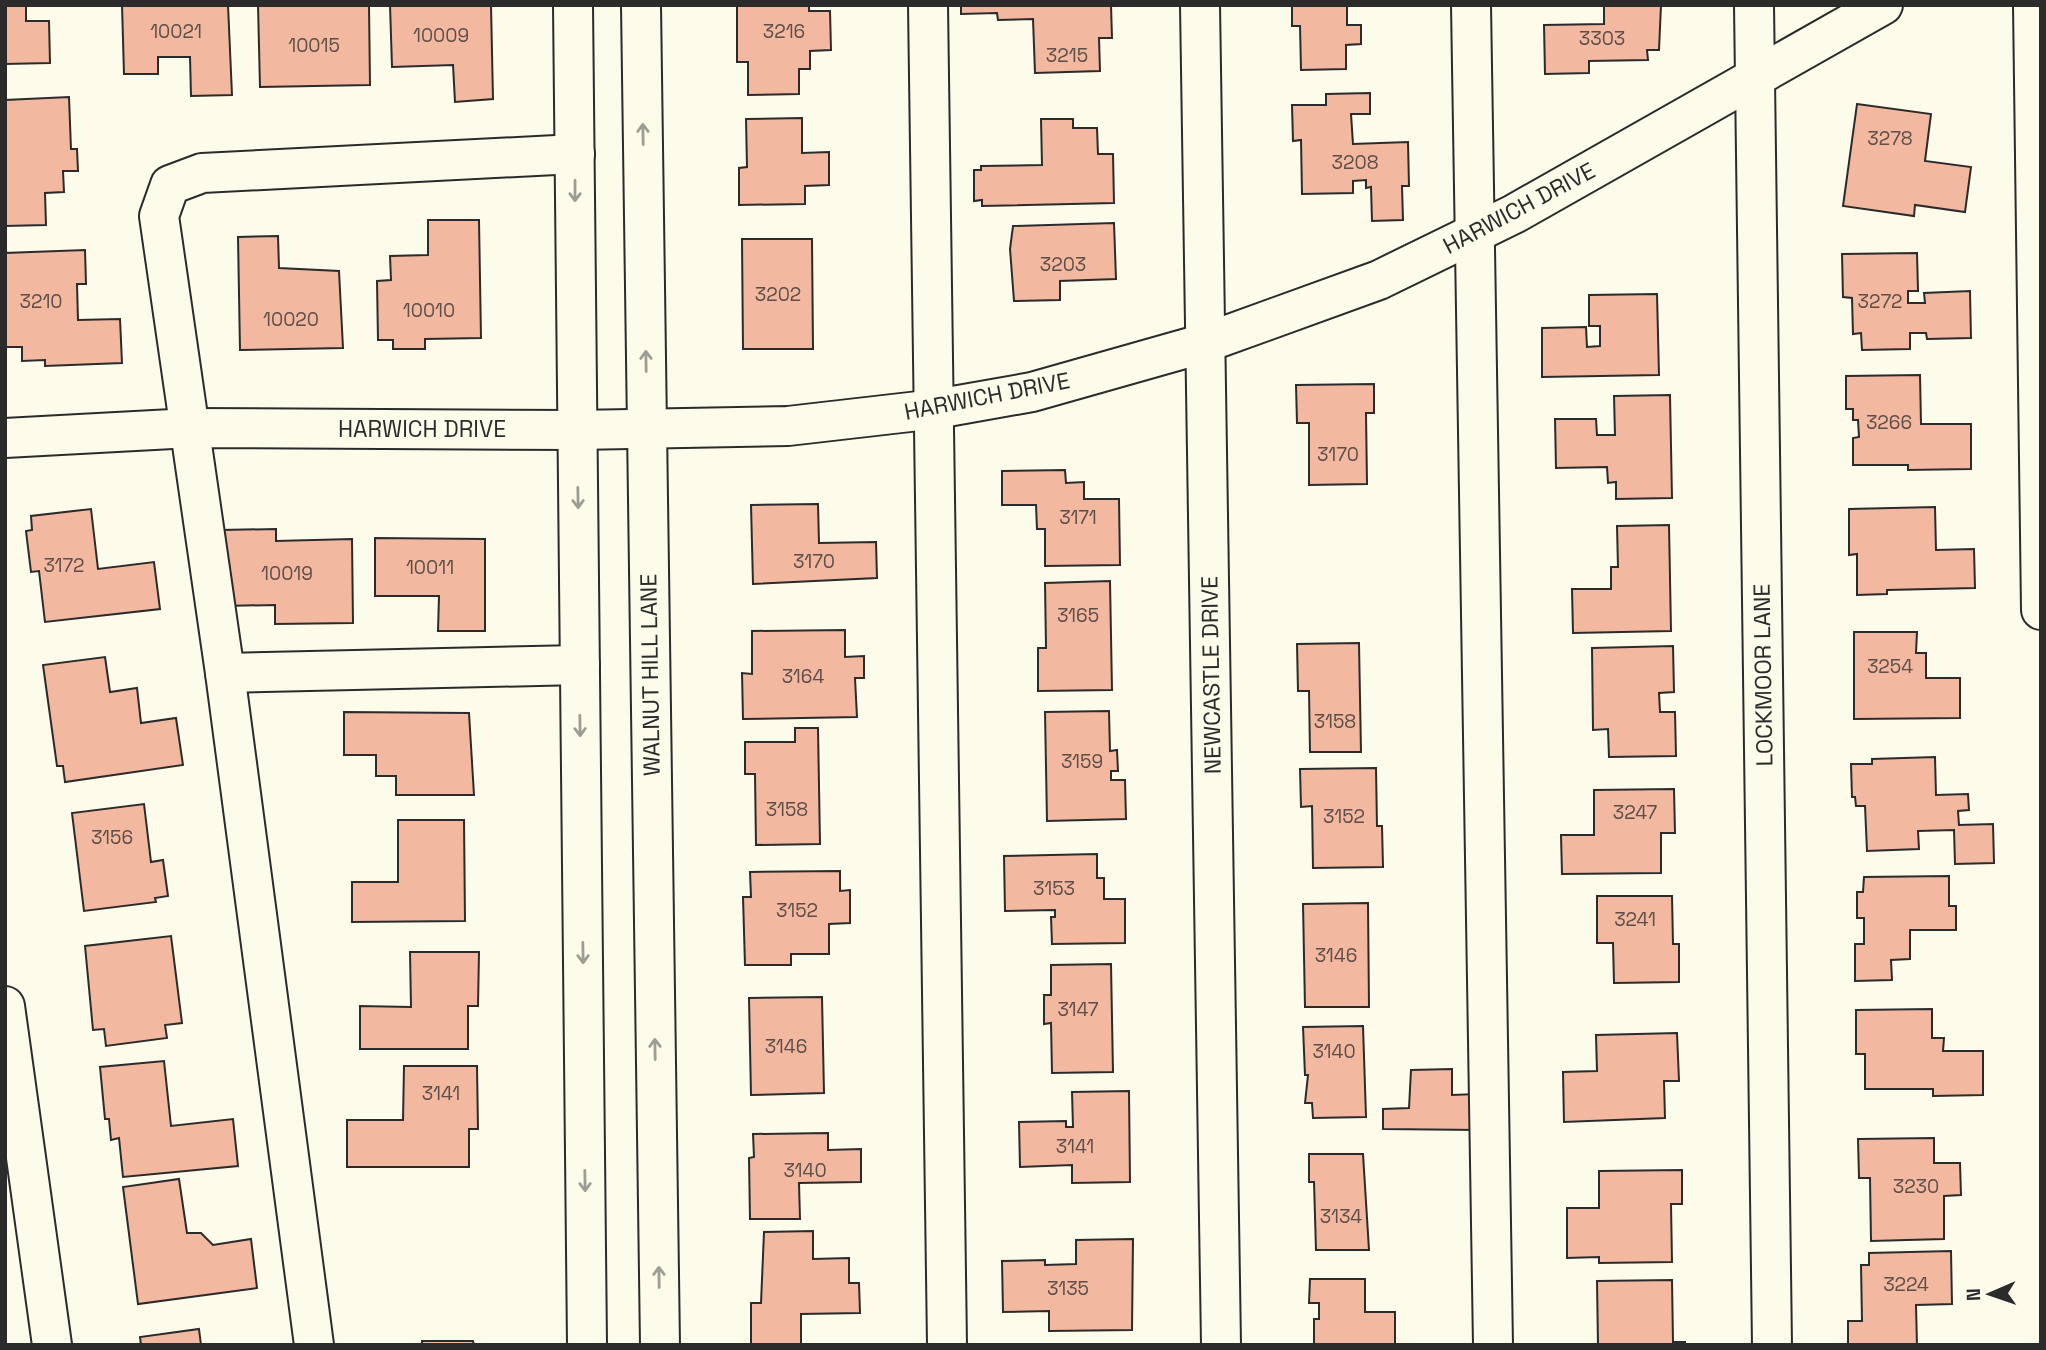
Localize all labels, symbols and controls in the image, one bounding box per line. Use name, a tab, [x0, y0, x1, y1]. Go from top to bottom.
house number: 10021	[150, 19, 202, 44]
house number: 3216	[763, 19, 805, 44]
house number: 10009	[413, 23, 469, 48]
house number: 3303	[1579, 26, 1625, 51]
house number: 10015	[288, 33, 340, 58]
house number: 3215	[1046, 43, 1088, 68]
one-way arrow	[636, 122, 650, 145]
house number: 3278	[1867, 126, 1913, 151]
house number: 3208	[1332, 150, 1378, 175]
street label: HARWICH DRIVE	[1438, 155, 1600, 261]
one-way arrow	[568, 180, 582, 203]
house number: 3203	[1040, 252, 1086, 277]
house number: 3202	[755, 282, 801, 307]
house number: 3210	[19, 289, 63, 314]
house number: 3272	[1858, 289, 1902, 314]
house number: 10010	[403, 298, 455, 323]
house number: 10020	[263, 307, 319, 332]
one-way arrow	[639, 350, 653, 373]
street label: HARWICH DRIVE	[902, 365, 1072, 427]
house number: 3266	[1866, 410, 1912, 435]
street label: HARWICH DRIVE	[338, 414, 506, 444]
house number: 3170	[1317, 442, 1359, 467]
one-way arrow	[571, 487, 585, 510]
house number: 3171	[1059, 505, 1097, 530]
house number: 3170	[793, 549, 835, 574]
house number: 3172	[43, 553, 85, 578]
house number: 10011	[406, 555, 454, 580]
house number: 10019	[261, 561, 313, 586]
street label: WALNUT HILL LANE	[633, 574, 667, 776]
street label: NEWCASTLE DRIVE	[1194, 576, 1228, 774]
street label: LOCKMOOR LANE	[1746, 583, 1780, 767]
house number: 3165	[1057, 603, 1099, 628]
house number: 3254	[1867, 654, 1913, 679]
house number: 3164	[782, 664, 824, 689]
house number: 3158	[1314, 709, 1356, 734]
one-way arrow	[574, 714, 587, 737]
house number: 3159	[1061, 749, 1103, 774]
house number: 3158	[766, 797, 808, 822]
house number: 3247	[1613, 800, 1657, 825]
house number: 3152	[1323, 804, 1365, 829]
house number: 3156	[91, 825, 133, 850]
house number: 3153	[1033, 876, 1075, 901]
house number: 3152	[776, 898, 818, 923]
house number: 3241	[1614, 907, 1656, 932]
one-way arrow	[576, 942, 590, 965]
house number: 3146	[1315, 943, 1357, 968]
house number: 3147	[1057, 997, 1099, 1022]
house number: 3146	[765, 1034, 807, 1059]
one-way arrow	[649, 1038, 662, 1061]
house number: 3140	[1312, 1039, 1356, 1064]
house number: 3141	[422, 1081, 460, 1106]
house number: 3141	[1056, 1134, 1094, 1159]
house number: 3140	[783, 1158, 827, 1183]
one-way arrow	[579, 1169, 592, 1192]
house number: 3230	[1893, 1174, 1939, 1199]
house number: 3134	[1320, 1204, 1362, 1229]
north arrow	[1955, 1259, 2025, 1329]
one-way arrow	[652, 1265, 665, 1288]
house number: 3224	[1883, 1272, 1929, 1297]
house number: 3135	[1047, 1276, 1089, 1301]
text: N	[1961, 1288, 1986, 1301]

